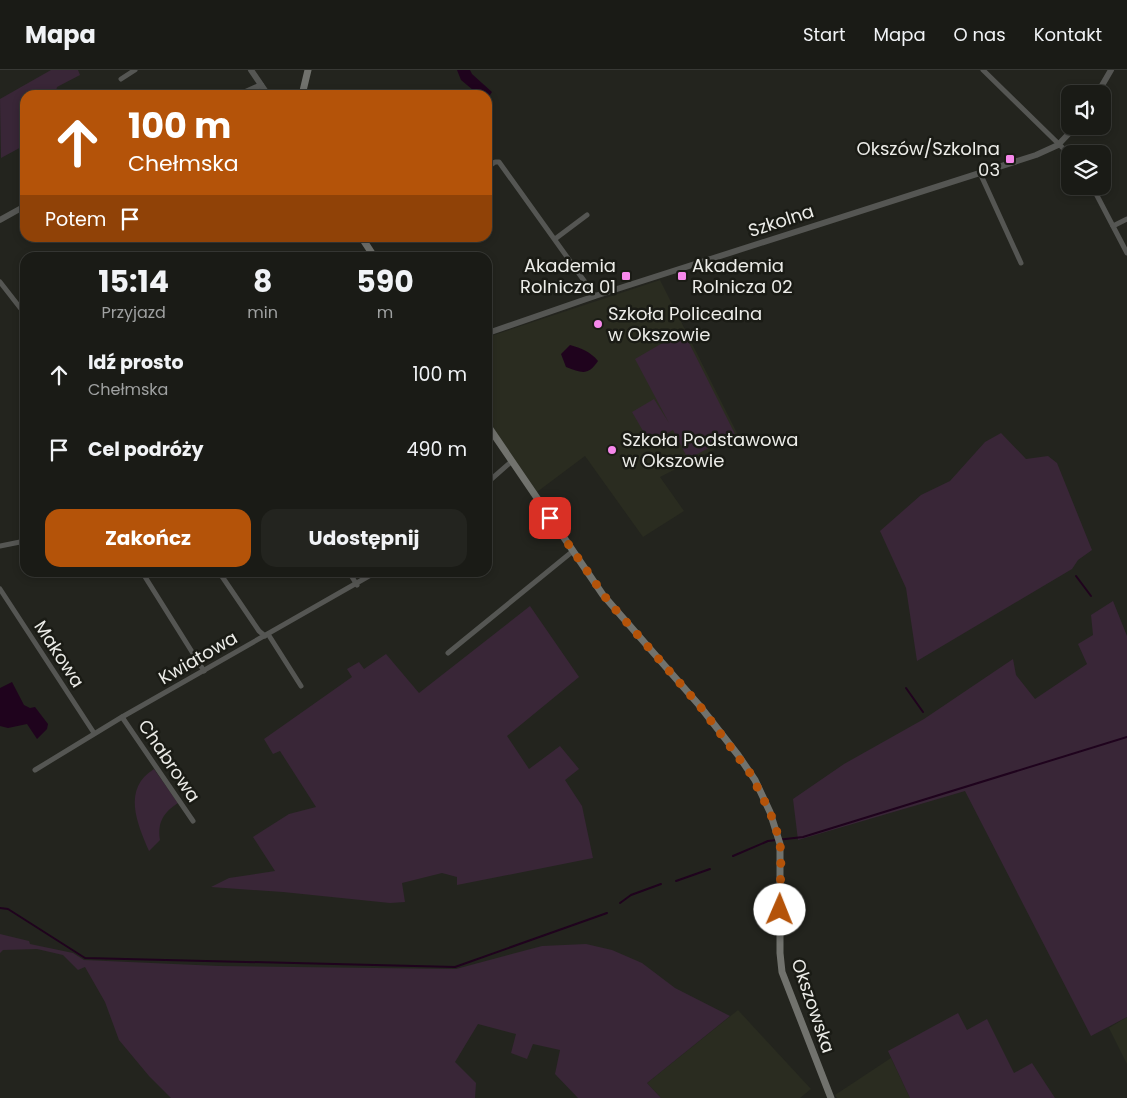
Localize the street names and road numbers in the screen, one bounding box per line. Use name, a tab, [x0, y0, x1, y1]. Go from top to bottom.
street label: Szkolna	[745, 198, 817, 243]
street label: Makowa	[28, 615, 90, 692]
street label: Kwiatowa	[154, 625, 242, 690]
street label: Chabrowa	[133, 714, 206, 807]
street label: Okszowska	[786, 955, 841, 1056]

